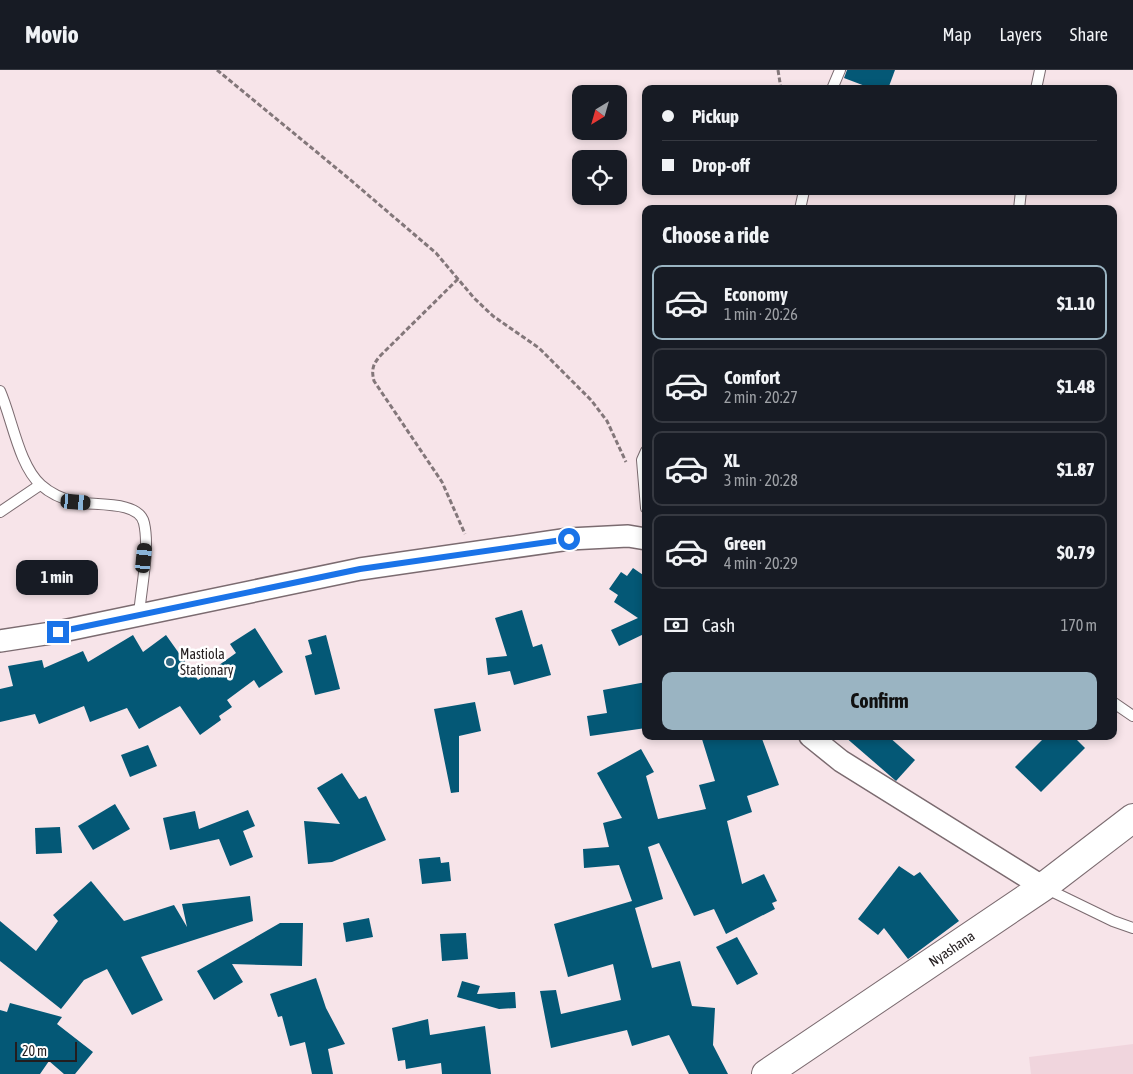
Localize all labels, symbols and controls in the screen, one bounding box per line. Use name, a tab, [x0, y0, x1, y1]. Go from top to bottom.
text: Movio	[25, 21, 79, 48]
text: Map	[942, 24, 971, 45]
text: Layers	[999, 24, 1042, 45]
text: Share	[1070, 24, 1108, 45]
north arrow	[572, 85, 628, 140]
map controls	[572, 85, 627, 205]
text: Pickup	[692, 105, 739, 127]
button: locate	[572, 150, 627, 205]
text: Drop-off	[692, 154, 750, 176]
text: Choose a ride	[662, 222, 769, 248]
icon: car	[664, 280, 709, 325]
text: Economy	[724, 283, 788, 305]
text: $1.10	[1057, 292, 1095, 314]
text: 1 min · 20:26	[724, 305, 798, 323]
icon: car	[664, 363, 709, 408]
text: Comfort	[724, 366, 780, 388]
text: $1.48	[1057, 375, 1095, 397]
text: 2 min · 20:27	[724, 388, 798, 406]
icon: car	[664, 446, 709, 491]
text: XL	[724, 449, 740, 471]
text: $1.87	[1057, 458, 1095, 480]
text: 3 min · 20:28	[724, 471, 798, 489]
car	[60, 493, 91, 511]
route start	[558, 528, 580, 550]
icon: car	[664, 529, 709, 574]
text: Green	[724, 532, 766, 554]
text: $0.79	[1057, 541, 1095, 563]
car	[134, 542, 153, 574]
text: 4 min · 20:29	[724, 554, 798, 572]
callout: 1 min	[17, 560, 99, 594]
text: 1 min	[41, 568, 73, 586]
icon: cash	[662, 611, 690, 639]
text: Cash	[702, 614, 735, 636]
text: 170 m	[1061, 616, 1097, 634]
route end	[47, 621, 69, 643]
place label: Mastiola Stationary	[180, 646, 234, 678]
marker: Mastiola Stationary	[164, 656, 176, 668]
button: Confirm	[662, 672, 1097, 730]
street label: Nyashana	[926, 927, 978, 970]
scale bar	[15, 1039, 78, 1062]
text: 20 m	[22, 1043, 47, 1059]

